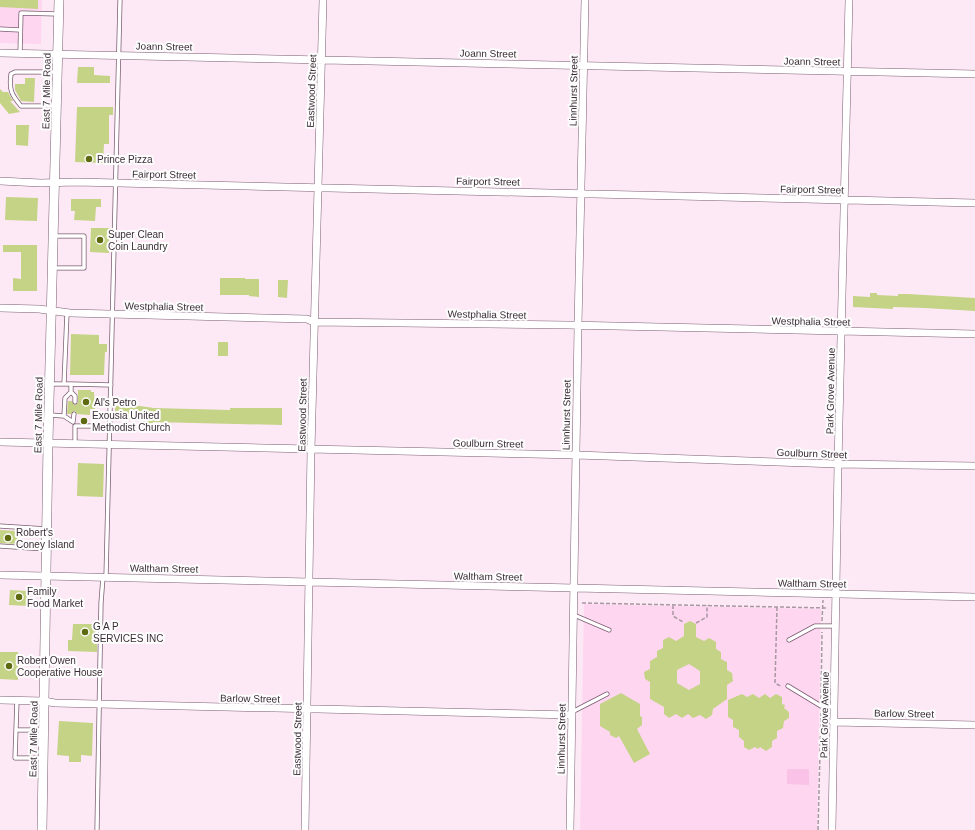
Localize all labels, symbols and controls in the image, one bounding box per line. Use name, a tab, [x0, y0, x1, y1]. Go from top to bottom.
street label: Joann Street	[136, 41, 193, 52]
street label: Joann Street	[460, 48, 517, 59]
street label: East 7 Mile Road	[40, 53, 53, 129]
street label: Eastwood Street	[305, 54, 318, 128]
street label: Linnhurst Street	[567, 55, 580, 126]
street label: Joann Street	[784, 56, 841, 67]
marker: Prince Pizza	[84, 154, 94, 164]
place label: Prince Pizza	[97, 154, 153, 165]
street label: Fairport Street	[132, 168, 196, 181]
street label: Fairport Street	[456, 175, 520, 188]
street label: Fairport Street	[780, 183, 844, 196]
place label: Super Clean Coin Laundry	[108, 229, 167, 252]
marker: Super Clean Coin Laundry	[95, 235, 105, 245]
street label: Westphalia Street	[125, 300, 204, 313]
street label: Westphalia Street	[448, 308, 527, 321]
street label: Westphalia Street	[772, 315, 851, 328]
street label: Park Grove Avenue	[824, 347, 837, 434]
street label: East 7 Mile Road	[32, 377, 45, 453]
street label: Eastwood Street	[296, 378, 309, 452]
street label: Linnhurst Street	[560, 379, 573, 450]
marker: Al's Petro	[81, 397, 91, 407]
place label: Al's Petro	[94, 397, 137, 408]
place label: Exousia United Methodist Church	[92, 410, 170, 433]
marker: Exousia United Methodist Church	[79, 416, 89, 426]
street label: Goulburn Street	[453, 437, 524, 450]
street label: Goulburn Street	[777, 447, 848, 460]
place label: Robert's Coney Island	[16, 527, 74, 550]
marker: Robert's Coney Island	[3, 533, 13, 543]
street label: Waltham Street	[130, 562, 199, 575]
street label: Waltham Street	[454, 570, 523, 583]
street label: Waltham Street	[778, 577, 847, 590]
place label: Family Food Market	[27, 586, 83, 609]
marker: Family Food Market	[14, 592, 24, 602]
place label: G A P SERVICES INC	[93, 621, 163, 644]
marker: G A P SERVICES INC	[80, 627, 90, 637]
place label: Robert Owen Cooperative House	[17, 655, 103, 678]
marker: Robert Owen Cooperative House	[4, 661, 14, 671]
street label: Park Grove Avenue	[818, 671, 831, 758]
street label: Barlow Street	[220, 692, 280, 705]
street label: East 7 Mile Road	[27, 701, 40, 777]
street label: Eastwood Street	[291, 702, 304, 776]
street label: Linnhurst Street	[555, 703, 568, 774]
street label: Barlow Street	[874, 707, 934, 720]

